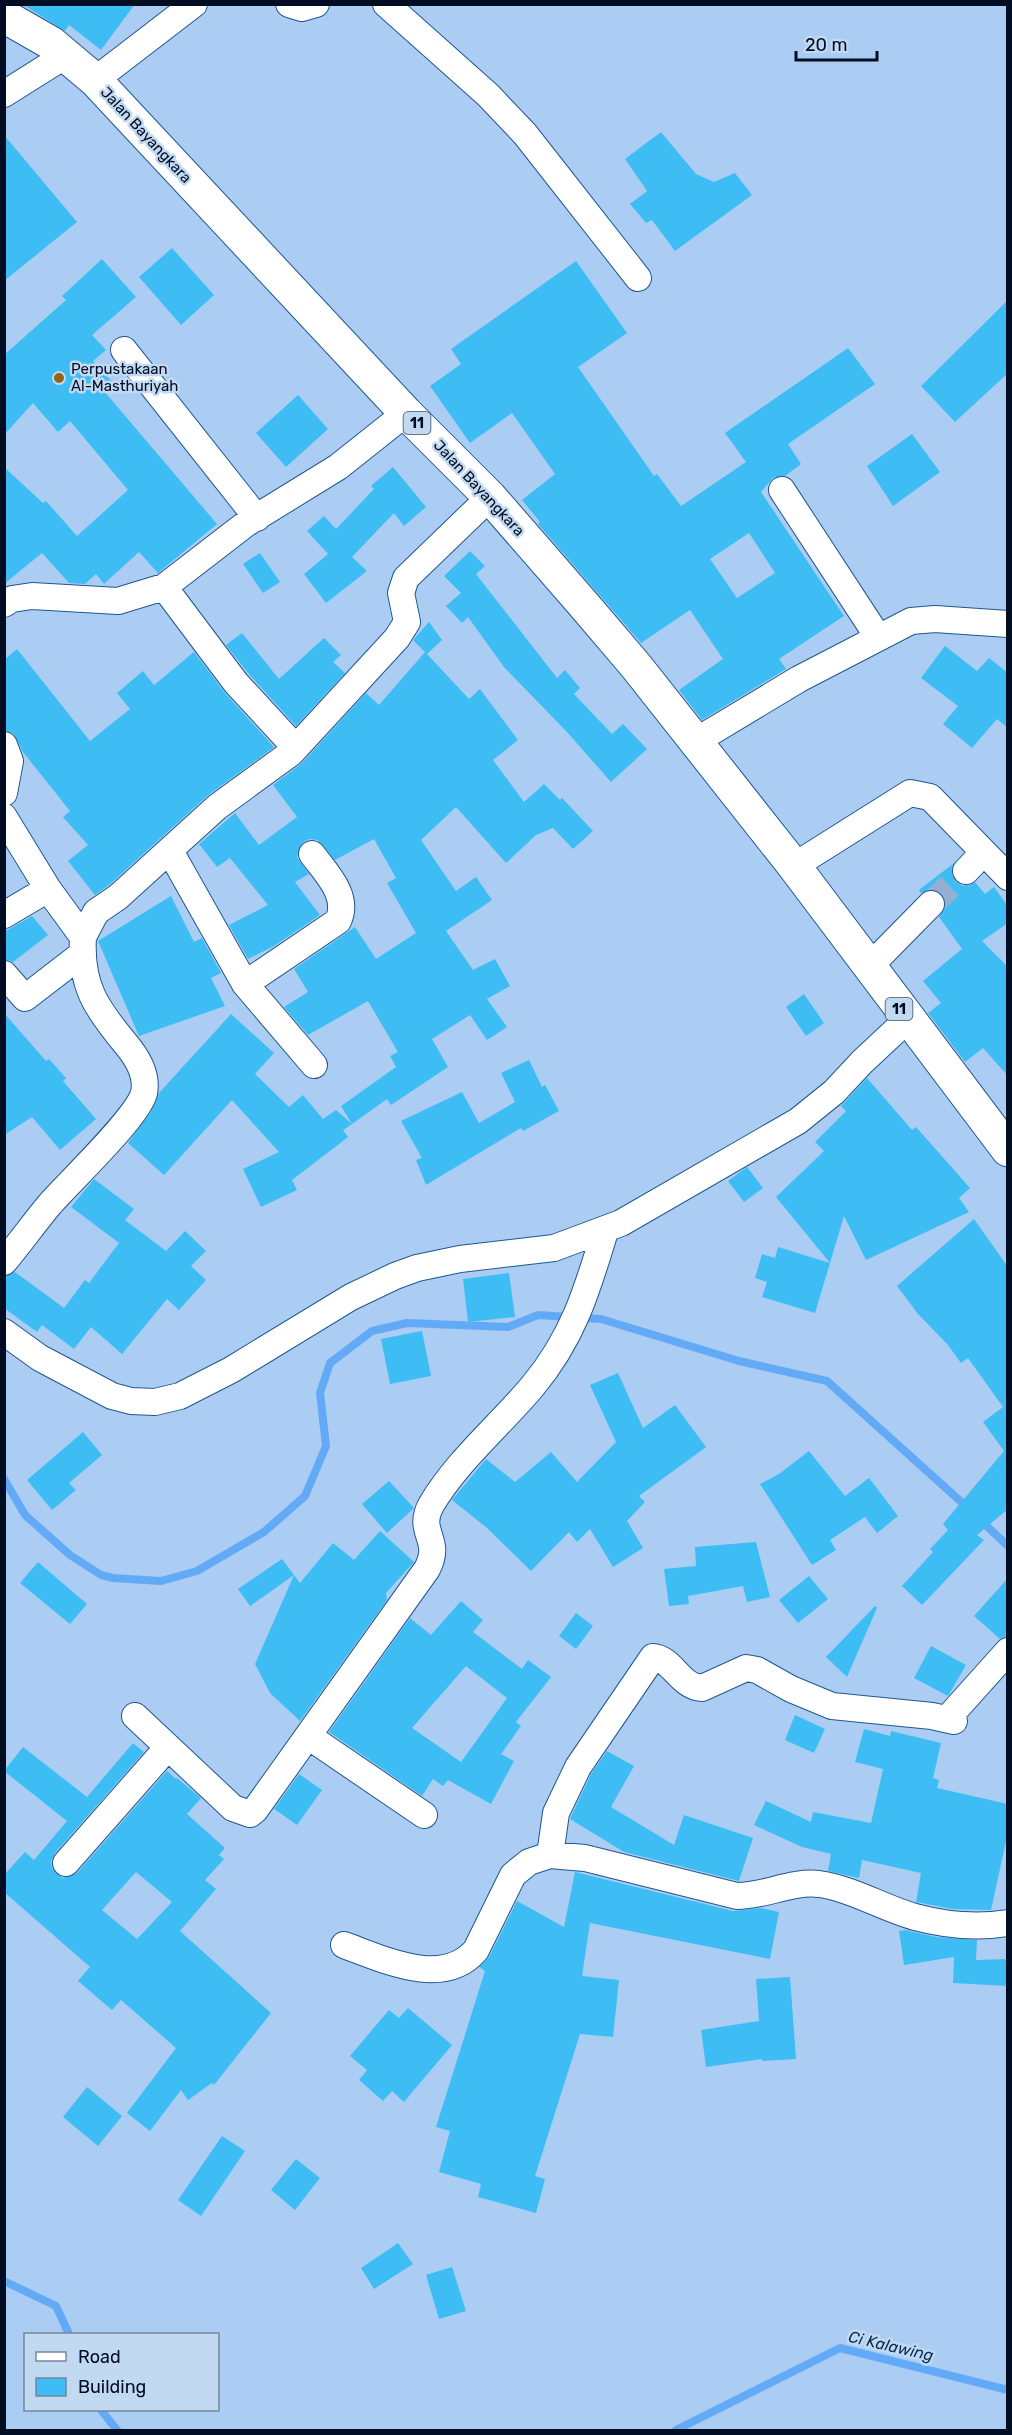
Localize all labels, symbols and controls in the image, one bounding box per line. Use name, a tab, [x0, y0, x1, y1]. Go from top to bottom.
scale bar	[796, 24, 877, 62]
text: 20 m	[805, 34, 847, 56]
street label: Jalan Bayangkara	[97, 83, 195, 187]
place label: Perpustakaan Al-Masthuriyah	[71, 360, 178, 395]
marker: Perpustakaan Al-Masthuriyah	[52, 371, 66, 385]
road number: 11	[404, 412, 430, 434]
street label: Jalan Bayangkara	[430, 436, 528, 540]
road number: 11	[886, 998, 912, 1020]
water label: Ci Kalawing	[847, 2327, 936, 2365]
legend	[24, 2333, 219, 2411]
text: Road	[78, 2346, 121, 2368]
text: Building	[78, 2376, 146, 2398]

